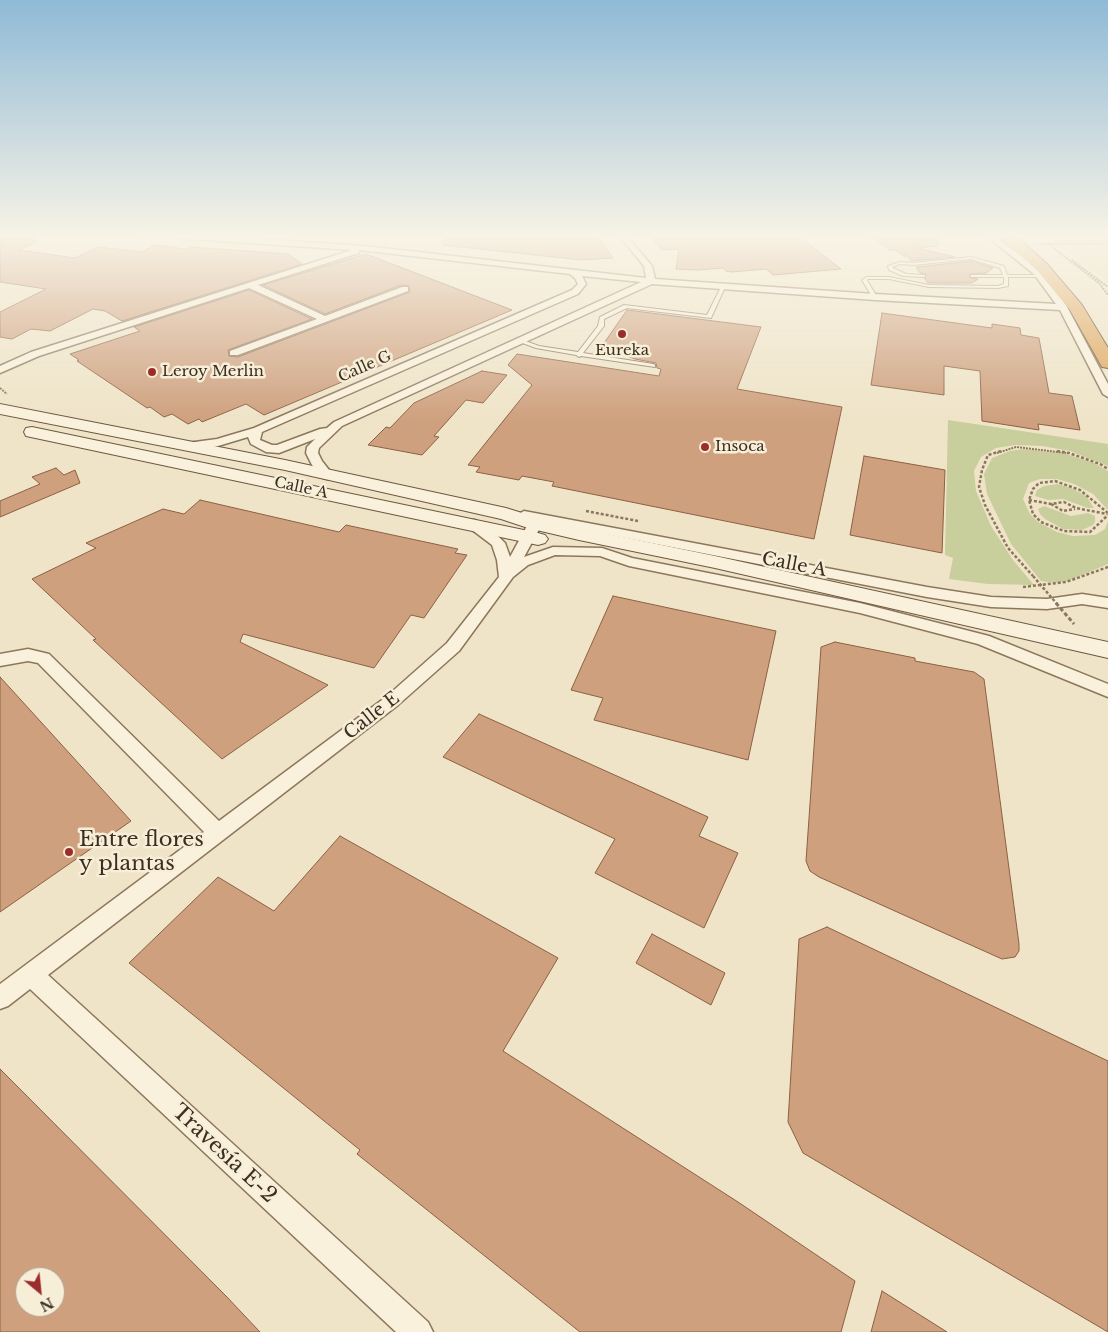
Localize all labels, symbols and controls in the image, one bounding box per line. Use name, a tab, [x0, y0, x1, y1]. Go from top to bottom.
marker: Eureka	[616, 328, 628, 340]
place label: Eureka	[595, 342, 649, 360]
street label: Calle G	[336, 347, 394, 387]
place label: Leroy Merlin	[162, 363, 264, 381]
marker: Leroy Merlin	[146, 366, 158, 378]
place label: Insoca	[715, 438, 765, 456]
marker: Insoca	[699, 441, 711, 453]
street label: Calle A	[272, 474, 330, 502]
street label: Calle A	[760, 548, 828, 582]
street label: Calle E	[340, 688, 404, 744]
place label: Entre flores y plantas	[79, 827, 204, 877]
marker: Entre flores y plantas	[63, 846, 75, 858]
street label: Travesía E-2	[167, 1099, 281, 1209]
north arrow	[15, 1267, 65, 1317]
text: N	[37, 1293, 57, 1315]

